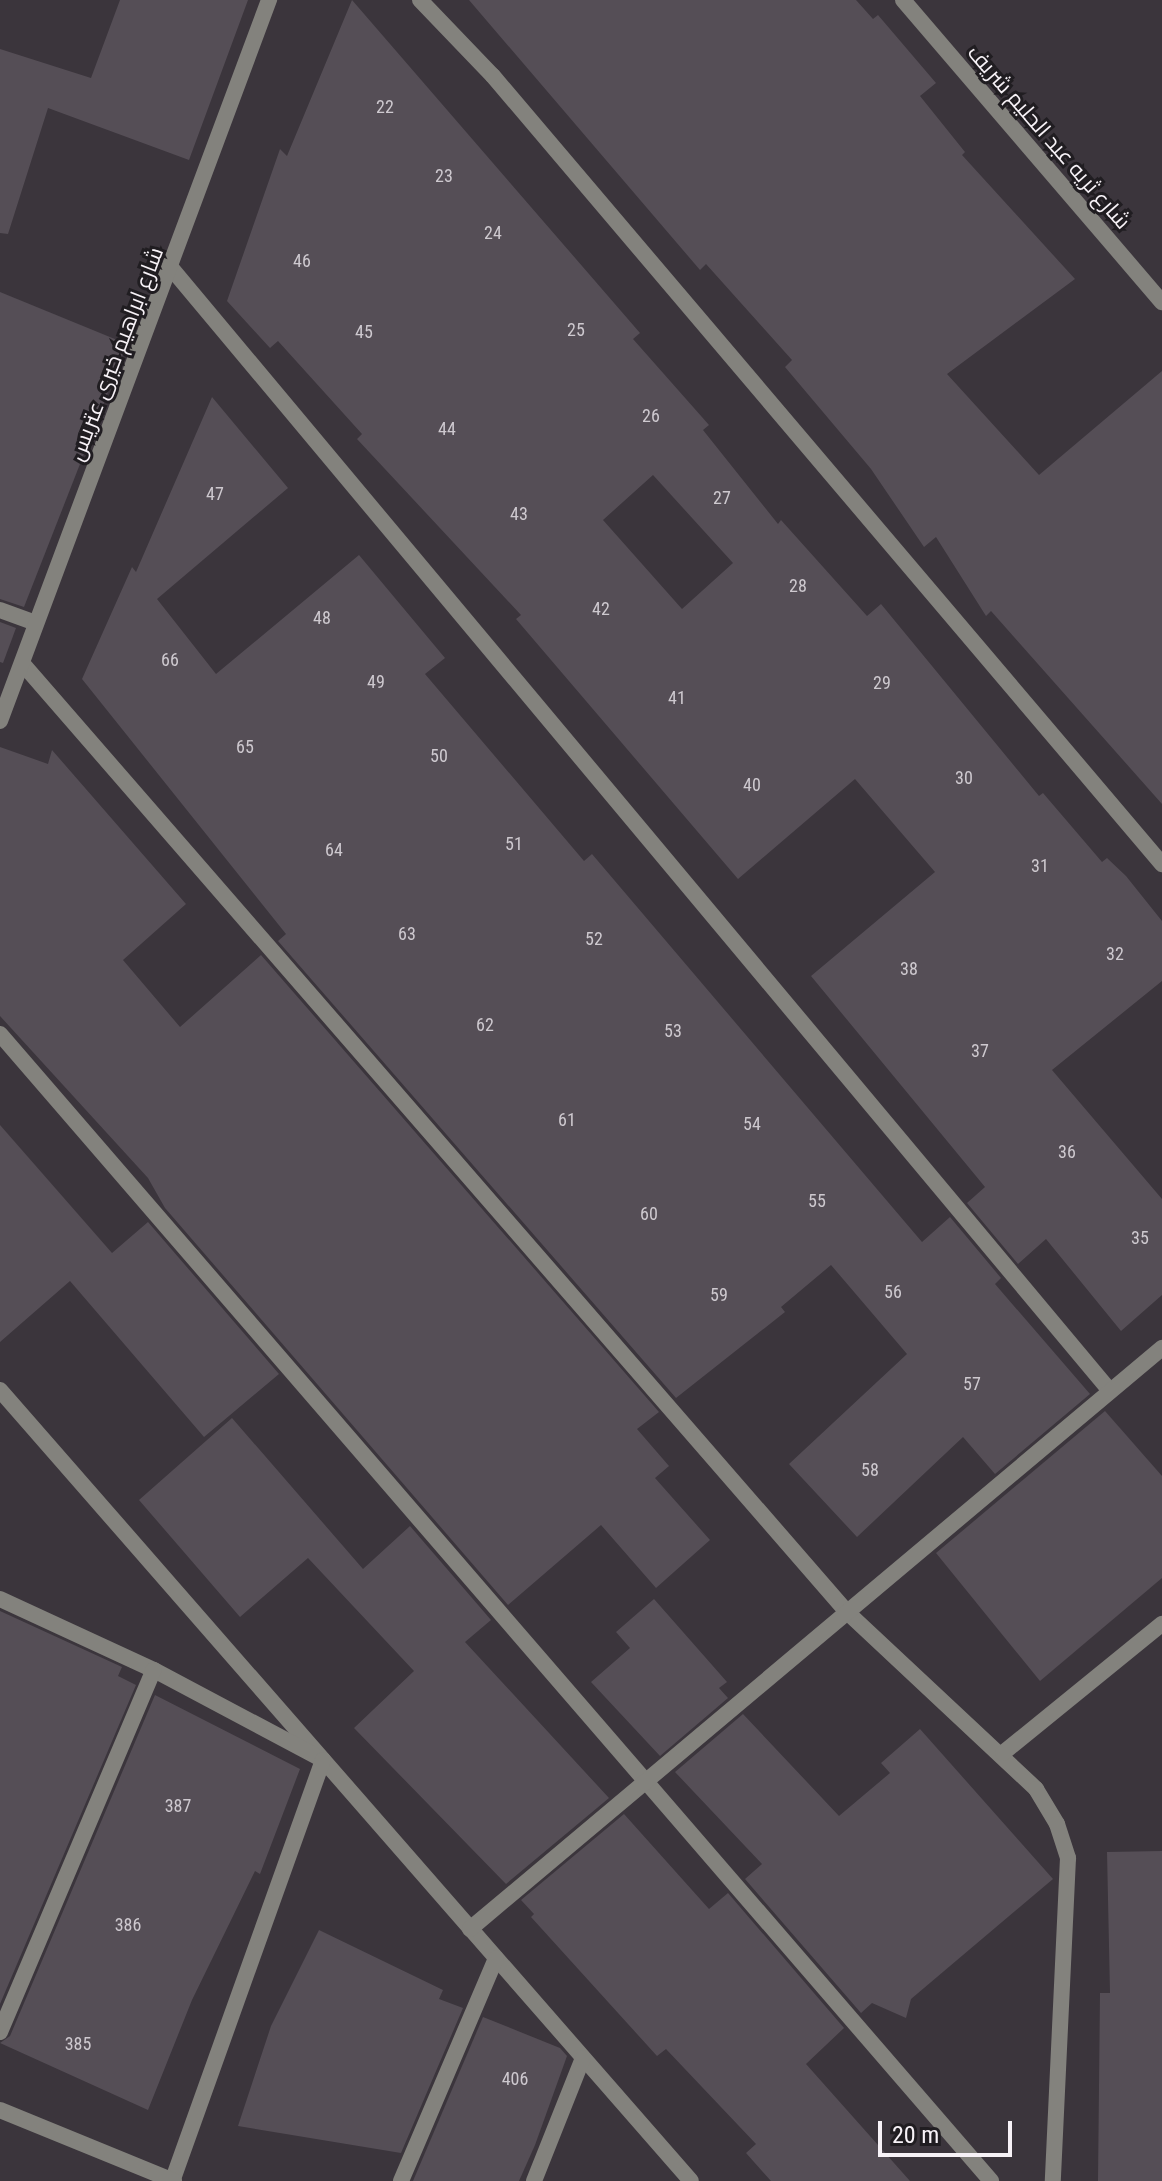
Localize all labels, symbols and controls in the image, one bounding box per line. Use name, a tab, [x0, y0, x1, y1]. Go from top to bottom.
street label: شارع ثريه عبد الحليم شريف	[962, 40, 1136, 234]
house number: 22	[376, 96, 394, 118]
house number: 23	[435, 165, 453, 187]
house number: 24	[484, 222, 502, 244]
street label: شارع ابراهيم خيرى عتريس	[63, 243, 169, 465]
house number: 46	[293, 250, 311, 272]
house number: 25	[567, 319, 585, 341]
house number: 45	[355, 321, 373, 343]
house number: 26	[642, 405, 660, 427]
house number: 44	[438, 418, 456, 440]
house number: 47	[206, 483, 224, 505]
house number: 27	[713, 487, 731, 509]
house number: 43	[510, 503, 528, 525]
house number: 28	[789, 575, 807, 597]
house number: 42	[592, 598, 610, 620]
house number: 48	[313, 607, 331, 629]
house number: 66	[161, 649, 179, 671]
house number: 49	[367, 671, 385, 693]
house number: 29	[873, 672, 891, 694]
house number: 41	[668, 687, 686, 709]
house number: 65	[236, 736, 254, 758]
house number: 50	[430, 745, 448, 767]
house number: 30	[955, 767, 973, 789]
house number: 40	[743, 774, 761, 796]
house number: 51	[505, 833, 523, 855]
house number: 64	[325, 839, 343, 861]
house number: 31	[1031, 855, 1049, 877]
house number: 63	[398, 923, 416, 945]
house number: 52	[585, 928, 603, 950]
house number: 32	[1106, 943, 1124, 965]
house number: 38	[900, 958, 918, 980]
house number: 62	[476, 1014, 494, 1036]
house number: 53	[664, 1020, 682, 1042]
house number: 37	[971, 1040, 989, 1062]
house number: 61	[558, 1109, 576, 1131]
house number: 54	[743, 1113, 761, 1135]
house number: 36	[1058, 1141, 1076, 1163]
house number: 55	[808, 1190, 826, 1212]
house number: 60	[640, 1203, 658, 1225]
house number: 35	[1131, 1227, 1149, 1249]
house number: 56	[884, 1281, 902, 1303]
house number: 59	[710, 1284, 728, 1306]
house number: 57	[963, 1373, 981, 1395]
house number: 58	[861, 1459, 879, 1481]
house number: 387	[165, 1795, 191, 1817]
house number: 386	[115, 1914, 141, 1936]
house number: 385	[65, 2033, 91, 2055]
house number: 406	[502, 2068, 528, 2090]
scale bar	[882, 2105, 1016, 2155]
text: 20 m	[892, 2121, 939, 2149]

